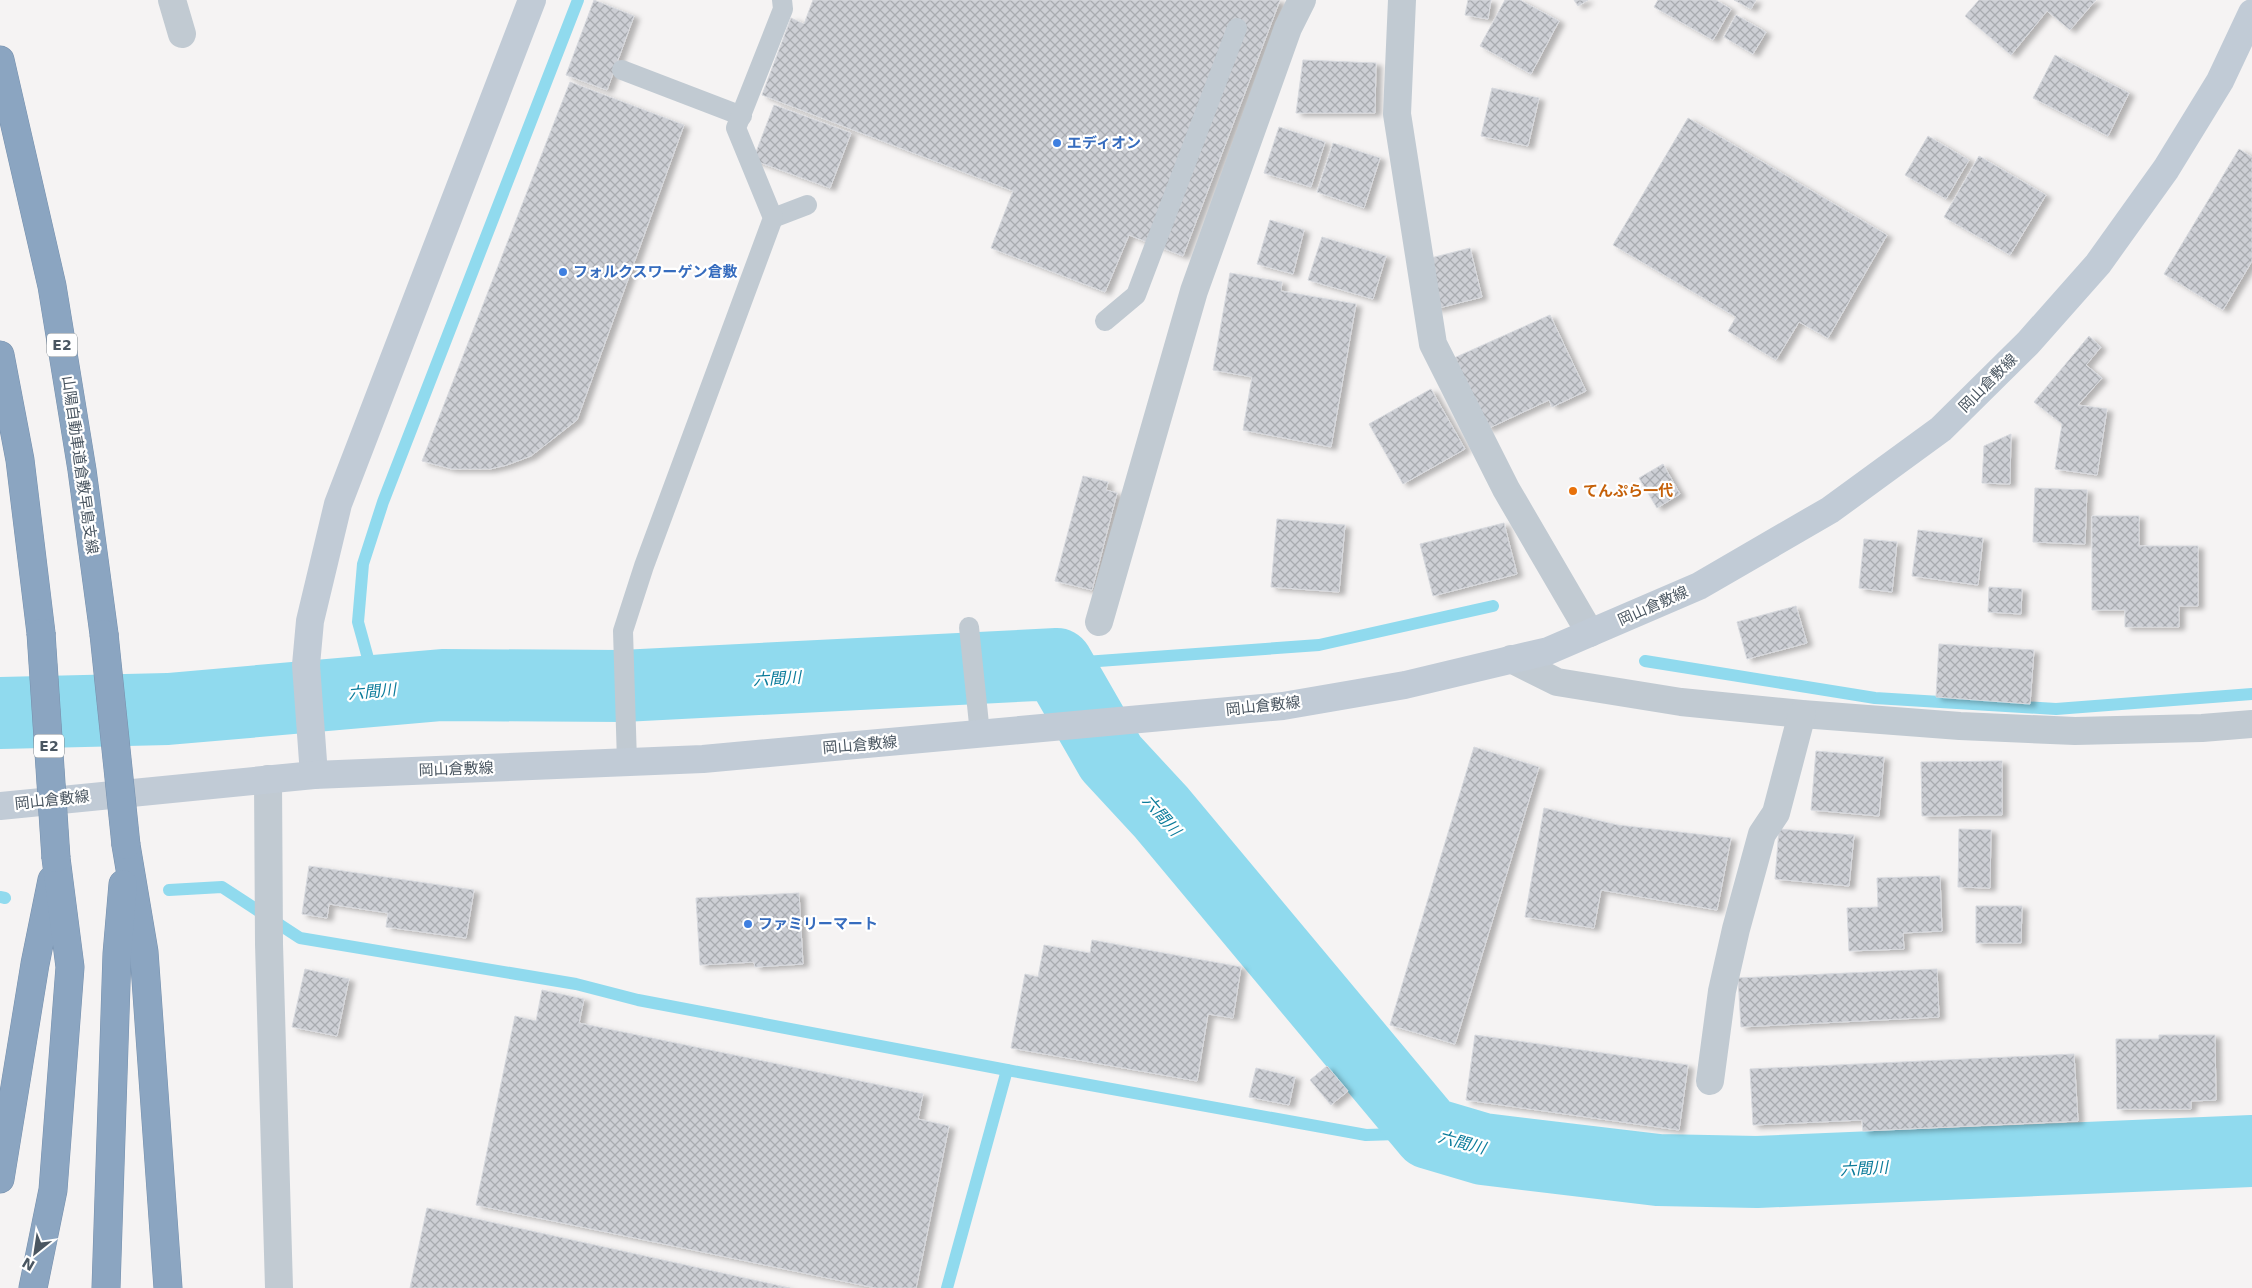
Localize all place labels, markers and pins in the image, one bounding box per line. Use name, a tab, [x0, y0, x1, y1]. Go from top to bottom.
place label: エディオン	[1067, 134, 1141, 152]
marker: エディオン	[1051, 137, 1063, 149]
place label: フォルクスワーゲン倉敷	[573, 263, 738, 281]
marker: フォルクスワーゲン倉敷	[557, 266, 569, 278]
place label: てんぷら一代	[1583, 482, 1673, 500]
marker: てんぷら一代	[1567, 485, 1579, 497]
place label: ファミリーマート	[758, 915, 878, 933]
marker: ファミリーマート	[742, 918, 754, 930]

